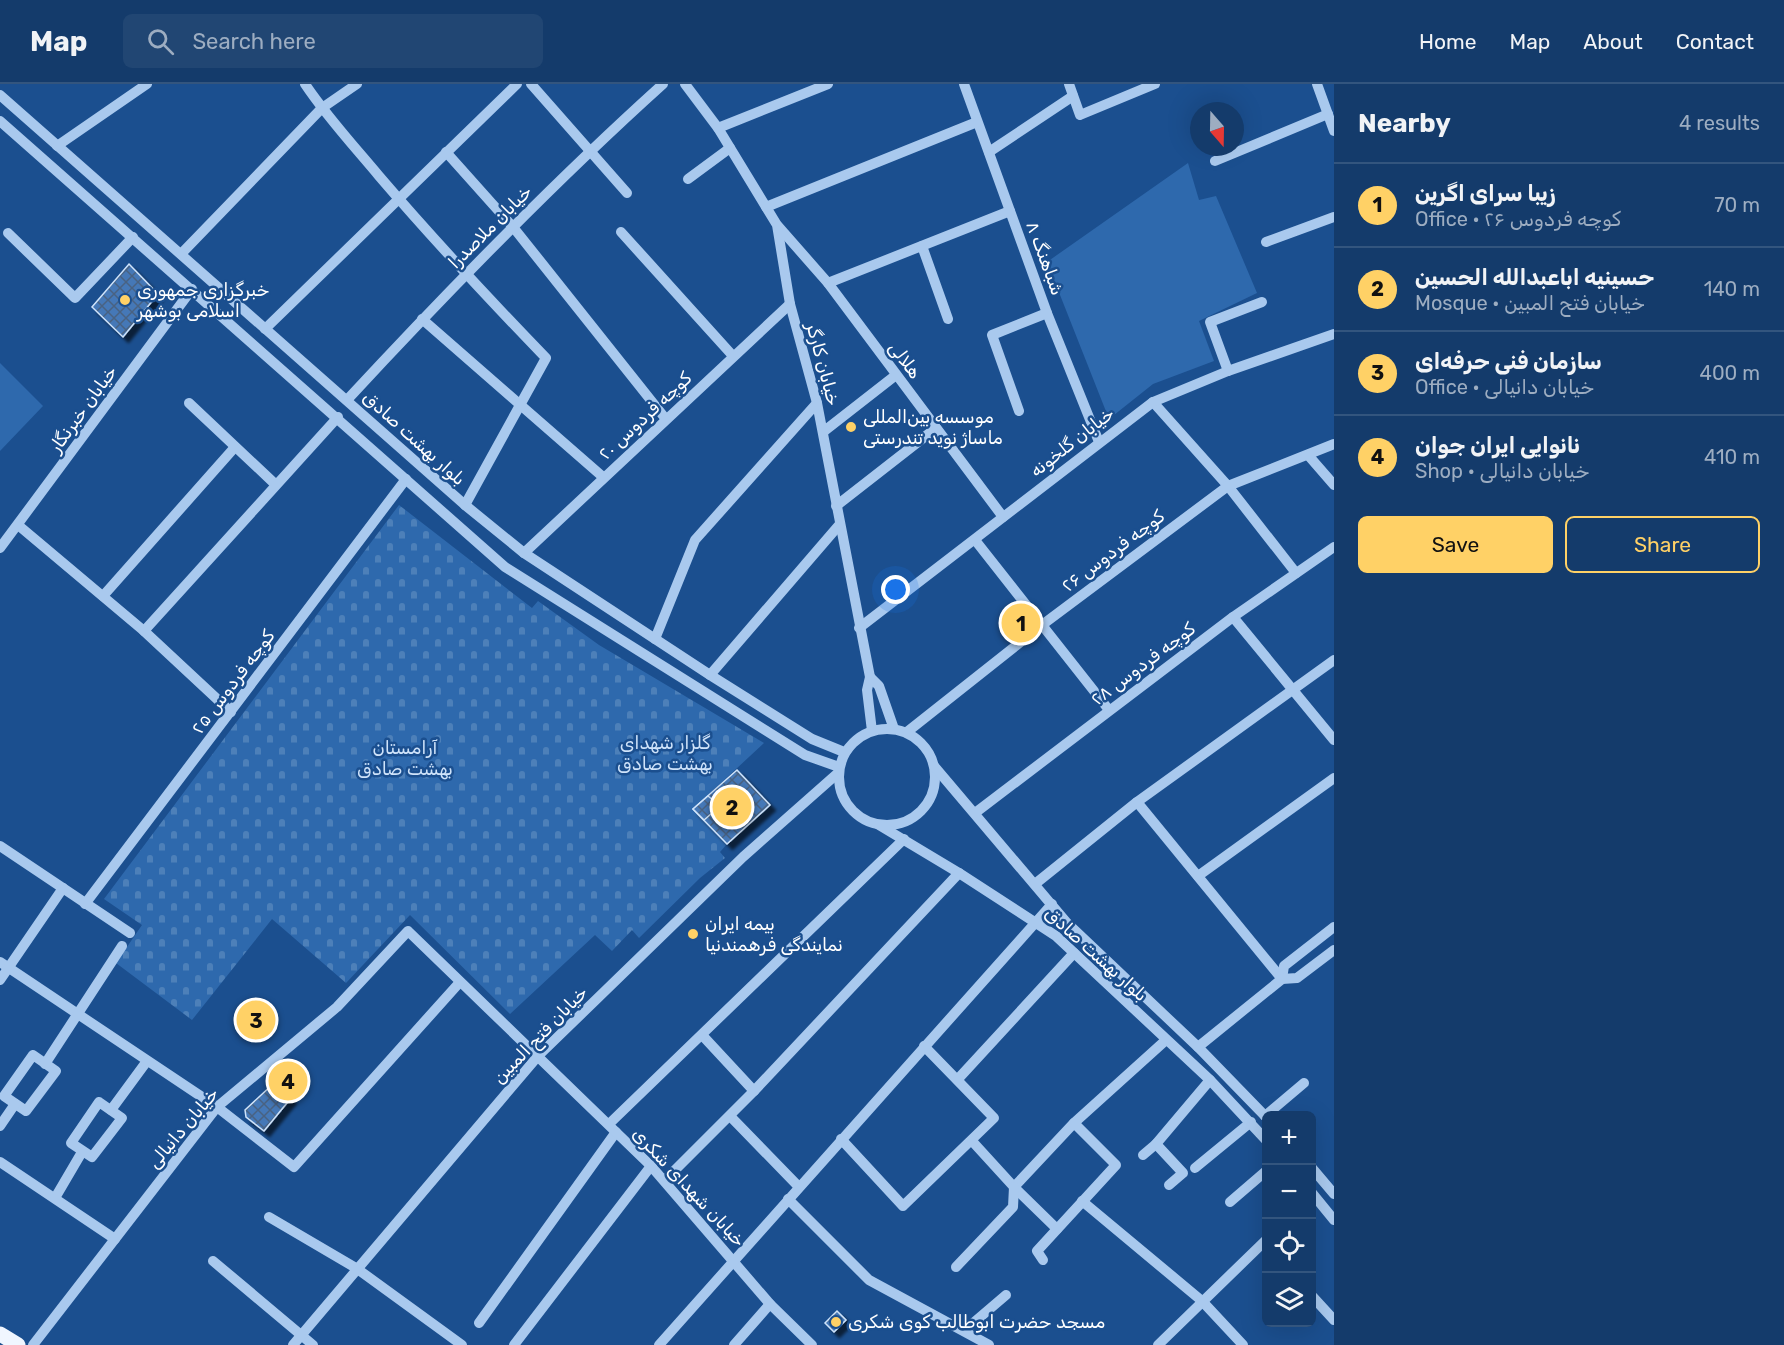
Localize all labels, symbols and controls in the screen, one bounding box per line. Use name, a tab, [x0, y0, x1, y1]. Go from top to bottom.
search box	[123, 14, 543, 68]
text: Map	[30, 25, 87, 58]
icon: search	[144, 25, 177, 58]
text: Search here	[192, 28, 316, 55]
text: Home	[1419, 29, 1476, 54]
text: Map	[1509, 29, 1550, 54]
text: About	[1583, 29, 1643, 54]
text: Contact	[1676, 29, 1754, 54]
north arrow	[1190, 102, 1244, 156]
text: Nearby	[1358, 108, 1451, 139]
text: 4 results	[1679, 111, 1760, 135]
text: زیبا سرای اگرین	[1415, 180, 1556, 207]
street label: خیابان ملاصدرا	[444, 181, 536, 273]
text: 1	[1373, 193, 1382, 217]
text: 70 m	[1714, 193, 1760, 217]
text: Office · کوچه فردوس ۲۶	[1415, 207, 1621, 231]
street label: شباهنگ ۸	[1021, 218, 1069, 298]
text: حسینیه اباعبدالله الحسین	[1415, 264, 1654, 291]
text: 2	[1371, 277, 1384, 301]
text: 140 m	[1704, 277, 1760, 301]
place label: خبرگزاری جمهوری اسلامی بوشهر	[136, 279, 269, 322]
text: Mosque · خیابان فتح المبین	[1415, 291, 1645, 315]
marker: خبرگزاری جمهوری اسلامی بوشهر	[118, 293, 132, 307]
street label: خیابان کارگر	[801, 319, 845, 408]
street label: هلالی	[884, 337, 926, 383]
text: سازمان فنی حرفه‌ای	[1415, 348, 1602, 375]
street label: خیابان خبرنگار	[44, 361, 122, 457]
text: 3	[1371, 361, 1384, 385]
text: 400 m	[1700, 361, 1760, 385]
street label: کوچه فردوس ۲۰	[594, 367, 696, 465]
text: Office · خیابان دانیالی	[1415, 375, 1594, 399]
street label: بلوار بهشت صادق	[358, 386, 470, 490]
street label: خیابان گلخونه	[1026, 402, 1118, 482]
place label: موسسه بین‌المللی ماساژ نوید تندرستی	[863, 406, 1003, 449]
marker: موسسه بین‌المللی ماساژ نوید تندرستی	[844, 420, 858, 434]
text: نانوایی ایران جوان	[1415, 432, 1580, 459]
text: 4	[1371, 445, 1384, 469]
text: 410 m	[1704, 445, 1760, 469]
text: Shop · خیابان دانیالی	[1415, 459, 1589, 483]
street label: کوچه فردوس ۲۶	[1057, 505, 1169, 597]
button: Save	[1358, 516, 1553, 573]
button: Share	[1565, 516, 1760, 573]
your location	[881, 575, 910, 604]
pin: 1	[1002, 600, 1040, 646]
street label: کوچه فردوس ۲۸	[1087, 618, 1199, 710]
street label: کوچه فردوس ۲۵	[187, 626, 279, 738]
park label: گلزار شهدای بهشت صادق	[617, 732, 713, 775]
park label: آرامستان بهشت صادق	[357, 737, 453, 780]
pin: 2	[712, 784, 752, 830]
street label: بلوار بهشت صادق	[1040, 902, 1152, 1006]
place label: بیمه ایران نمایندگی فرهمندنیا	[705, 913, 843, 956]
marker: بیمه ایران نمایندگی فرهمندنیا	[686, 927, 700, 941]
street label: خیابان فتح المبین	[488, 982, 593, 1090]
pin: 3	[236, 998, 276, 1042]
pin: 4	[268, 1058, 308, 1104]
street label: خیابان دانیالی	[143, 1083, 223, 1173]
map controls	[1262, 1111, 1316, 1327]
button: +	[1262, 1111, 1316, 1165]
street label: خیابان شهدای شکری	[628, 1123, 750, 1251]
button: −	[1262, 1165, 1316, 1219]
button: locate	[1262, 1219, 1316, 1273]
button: layers	[1262, 1273, 1316, 1327]
place label: مسجد حضرت ابوطالب کوی شکری	[848, 1311, 1105, 1333]
marker: مسجد حضرت ابوطالب کوی شکری	[829, 1315, 843, 1329]

